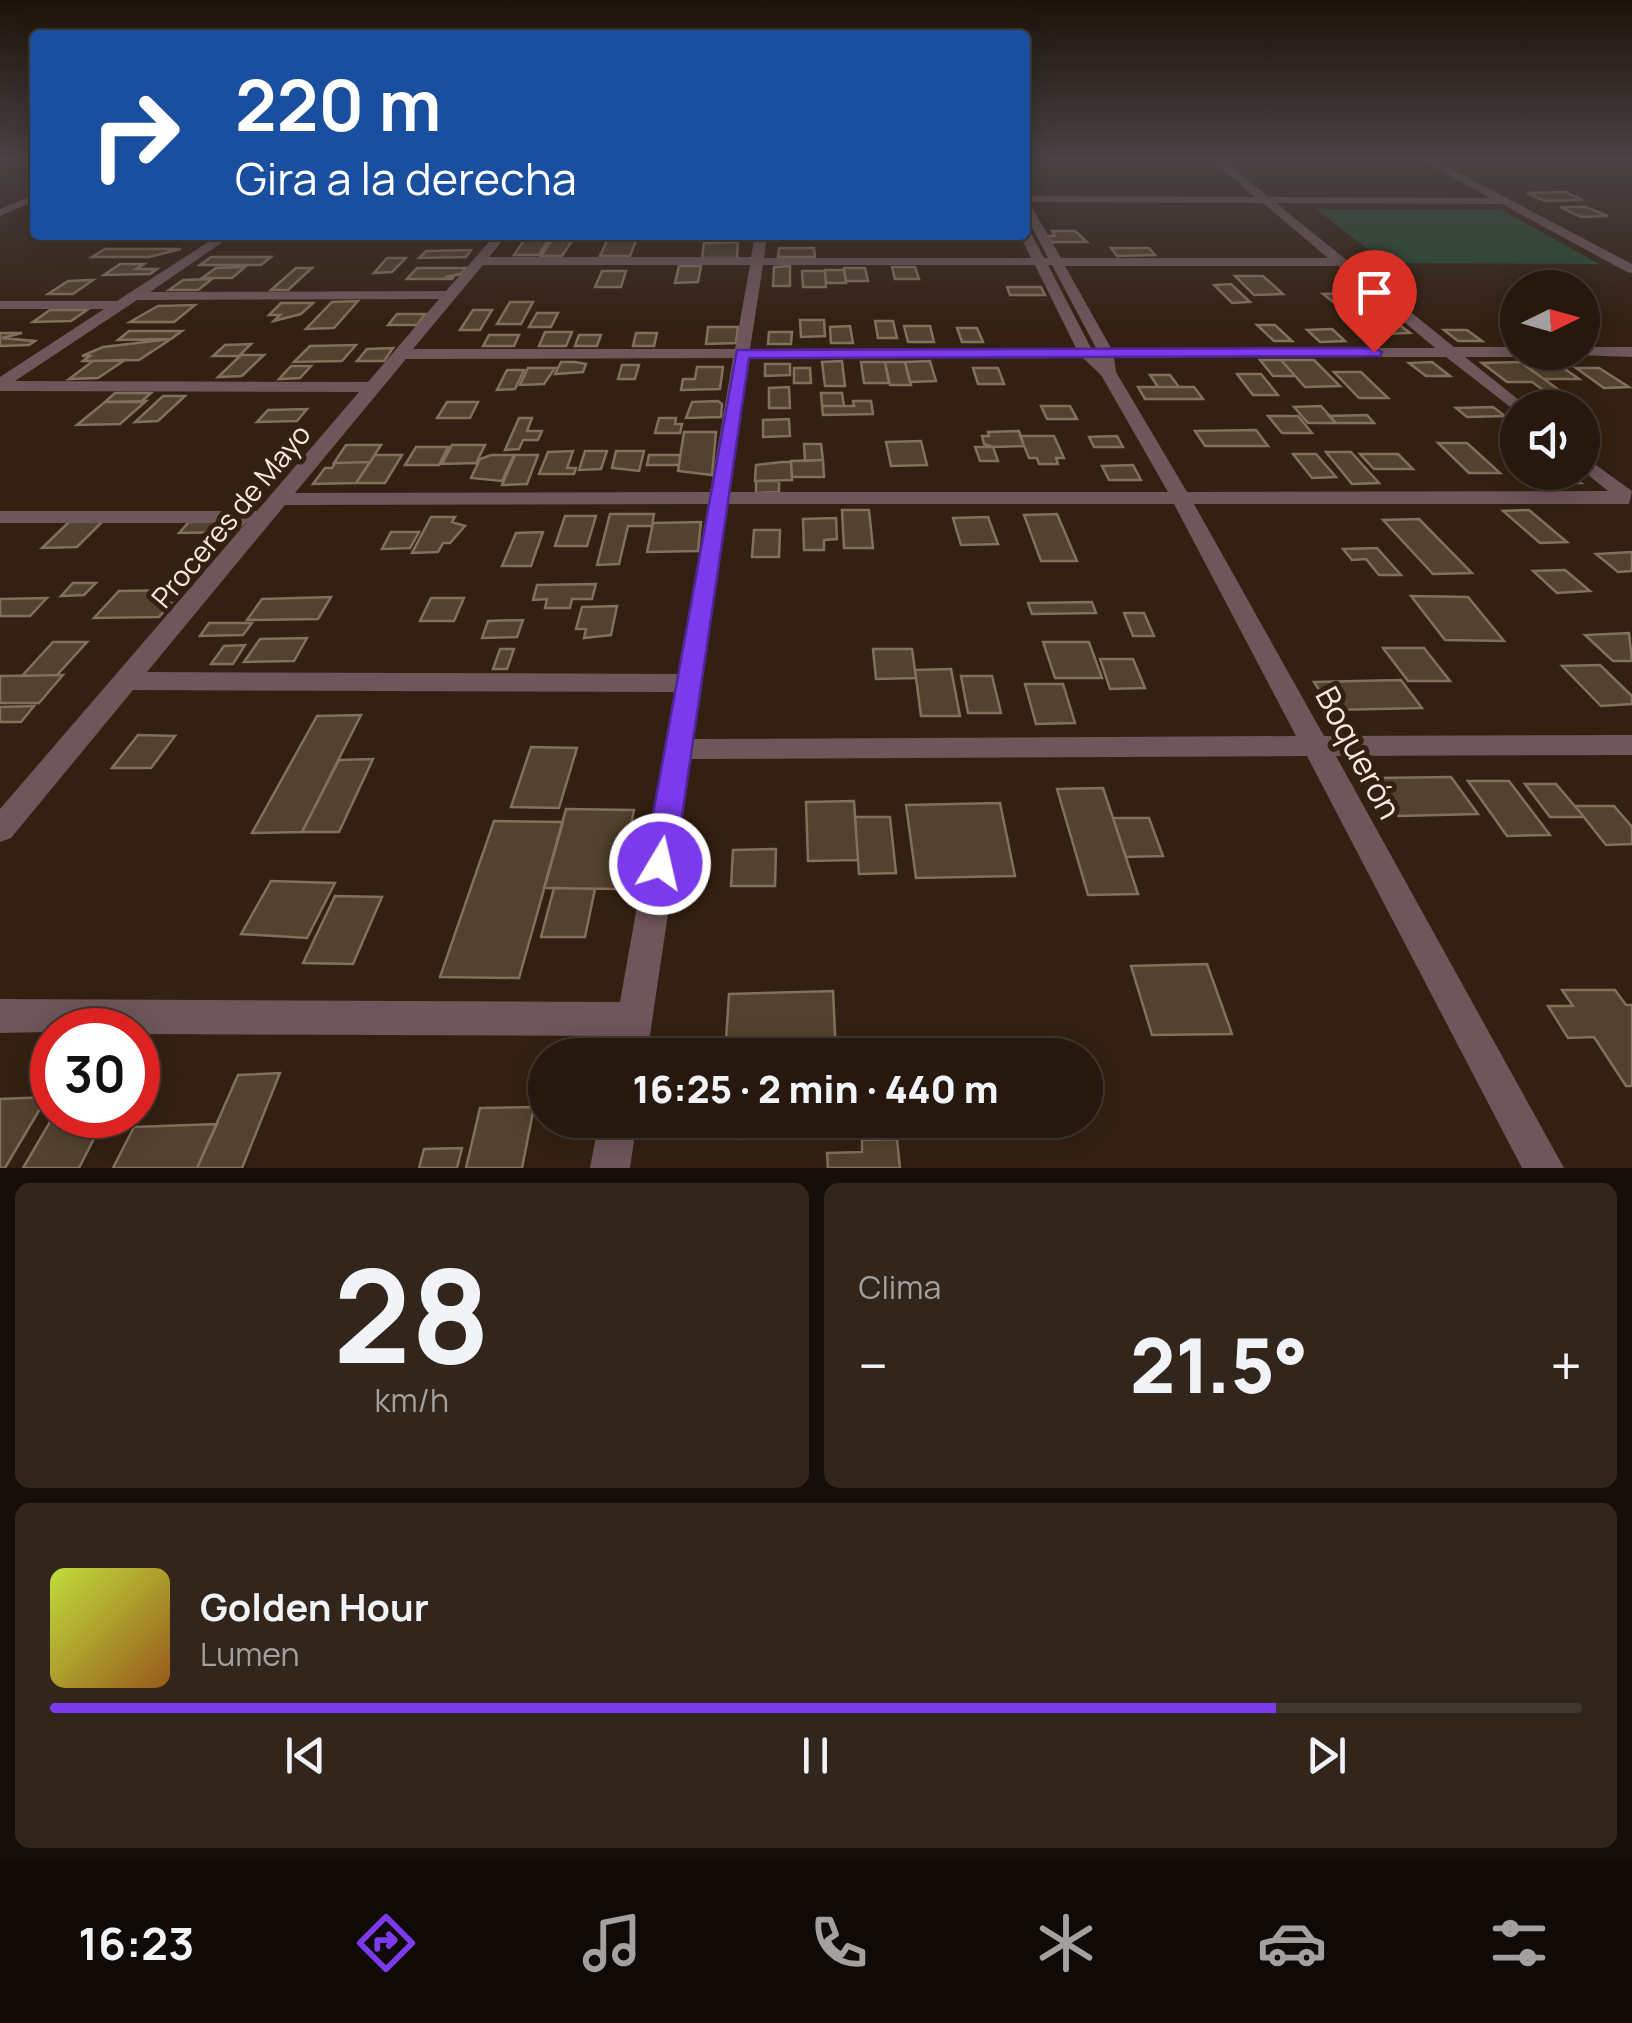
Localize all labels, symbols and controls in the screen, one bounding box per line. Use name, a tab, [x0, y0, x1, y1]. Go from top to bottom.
text: 220 m	[235, 56, 441, 152]
icon: right	[70, 70, 200, 200]
text: Gira a la derecha	[235, 147, 577, 209]
pin	[1332, 250, 1417, 353]
icon: arrive	[1347, 265, 1402, 320]
north arrow	[1500, 270, 1600, 370]
map controls	[1500, 270, 1600, 490]
button: sound	[1500, 390, 1600, 490]
street label: Proceres de Mayo	[142, 416, 318, 615]
street label: Boquerón	[1306, 678, 1412, 827]
position arrow	[608, 812, 712, 916]
speed limit sign: 30	[30, 1008, 160, 1138]
text: 16:25 · 2 min · 440 m	[632, 1062, 999, 1114]
text: 28	[333, 1224, 490, 1402]
text: Clima	[859, 1265, 941, 1309]
text: 21.5°	[1130, 1313, 1308, 1416]
text: −	[859, 1327, 888, 1403]
text: +	[1550, 1327, 1582, 1403]
text: km/h	[375, 1378, 449, 1422]
text: Golden Hour	[200, 1580, 429, 1632]
text: Lumen	[200, 1632, 300, 1676]
icon: previous	[278, 1728, 333, 1783]
icon: pause	[788, 1728, 843, 1783]
icon: next	[1299, 1728, 1354, 1783]
icon: directions	[351, 1908, 421, 1978]
icon: music	[577, 1908, 647, 1978]
icon: phone	[804, 1908, 874, 1978]
icon: climate	[1031, 1908, 1101, 1978]
icon: car	[1257, 1908, 1327, 1978]
icon: filters	[1484, 1908, 1554, 1978]
text: 16:23	[78, 1912, 194, 1974]

